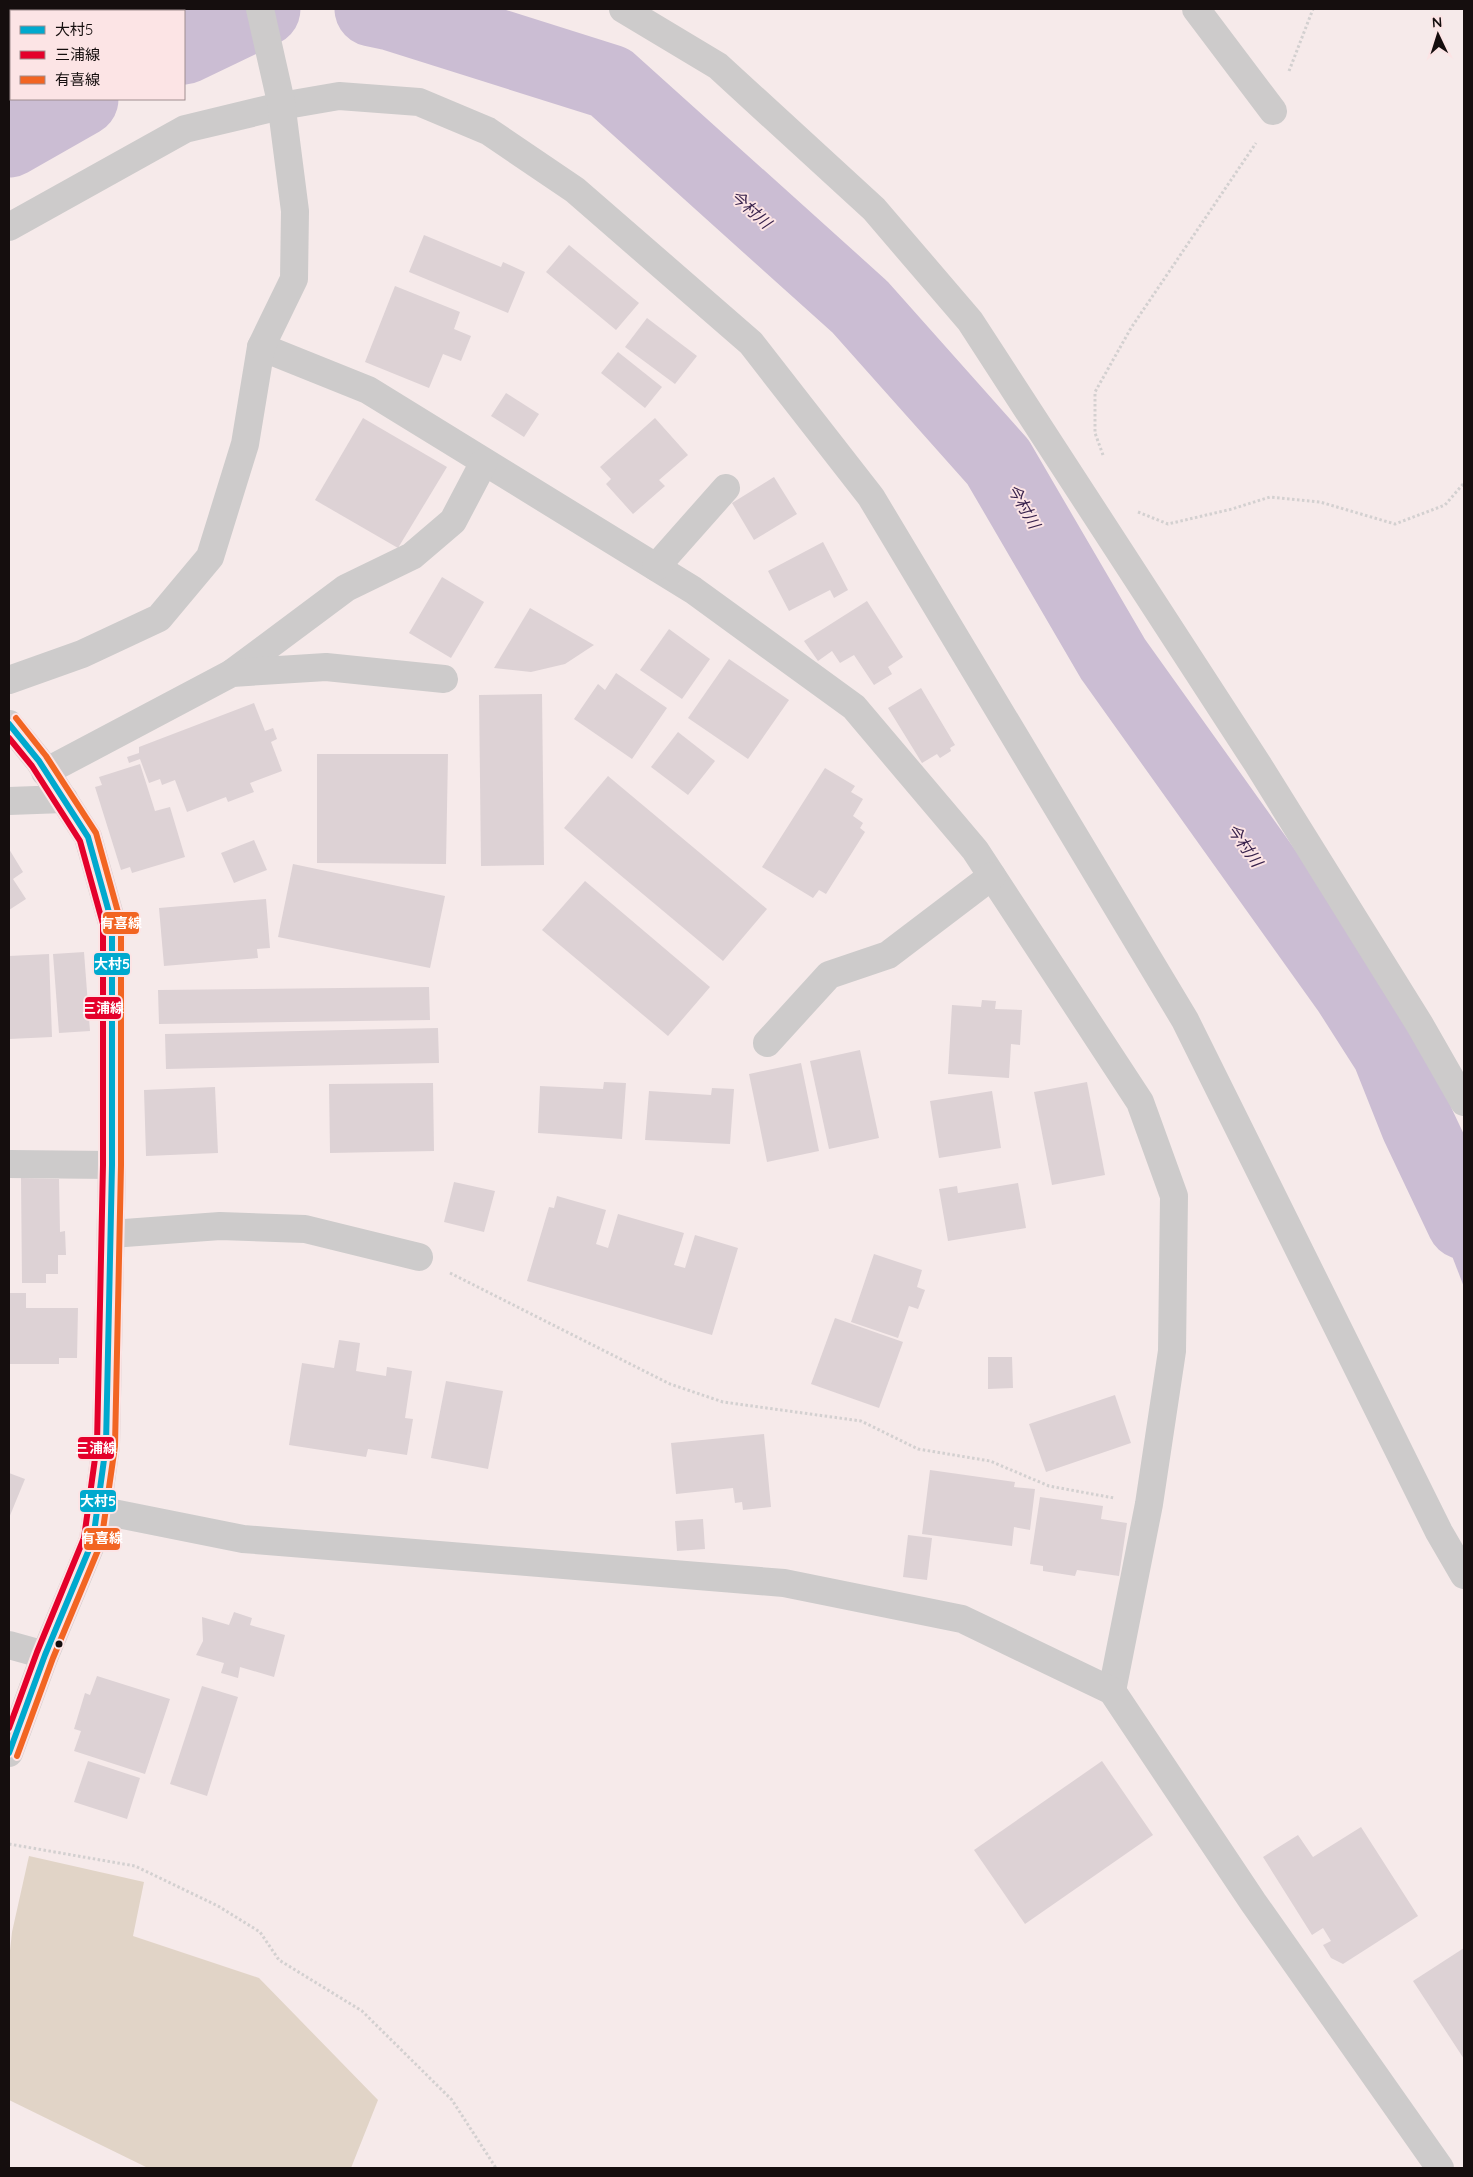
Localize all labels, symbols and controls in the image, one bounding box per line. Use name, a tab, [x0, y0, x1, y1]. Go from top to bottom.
legend	[10, 10, 185, 100]
north arrow	[1413, 10, 1463, 60]
text: N	[1431, 13, 1443, 31]
text: 大村5	[55, 20, 93, 39]
text: 三浦線	[55, 45, 100, 64]
text: 有喜線	[55, 70, 100, 89]
water label: 今村川	[726, 186, 777, 234]
water label: 今村川	[1003, 480, 1046, 534]
water label: 今村川	[1223, 820, 1268, 872]
line badge: 有喜線	[102, 911, 140, 935]
text: 有喜線	[100, 914, 142, 932]
line badge: 大村5	[93, 952, 131, 976]
text: 大村5	[94, 955, 130, 973]
line badge: 三浦線	[84, 996, 122, 1020]
text: 三浦線	[82, 999, 124, 1017]
line badge: 三浦線	[77, 1436, 115, 1460]
text: 三浦線	[75, 1439, 117, 1457]
line badge: 大村5	[79, 1489, 117, 1513]
text: 大村5	[80, 1492, 116, 1510]
line badge: 有喜線	[83, 1527, 121, 1551]
text: 有喜線	[81, 1529, 123, 1547]
unlabelled marker	[54, 1639, 64, 1649]

